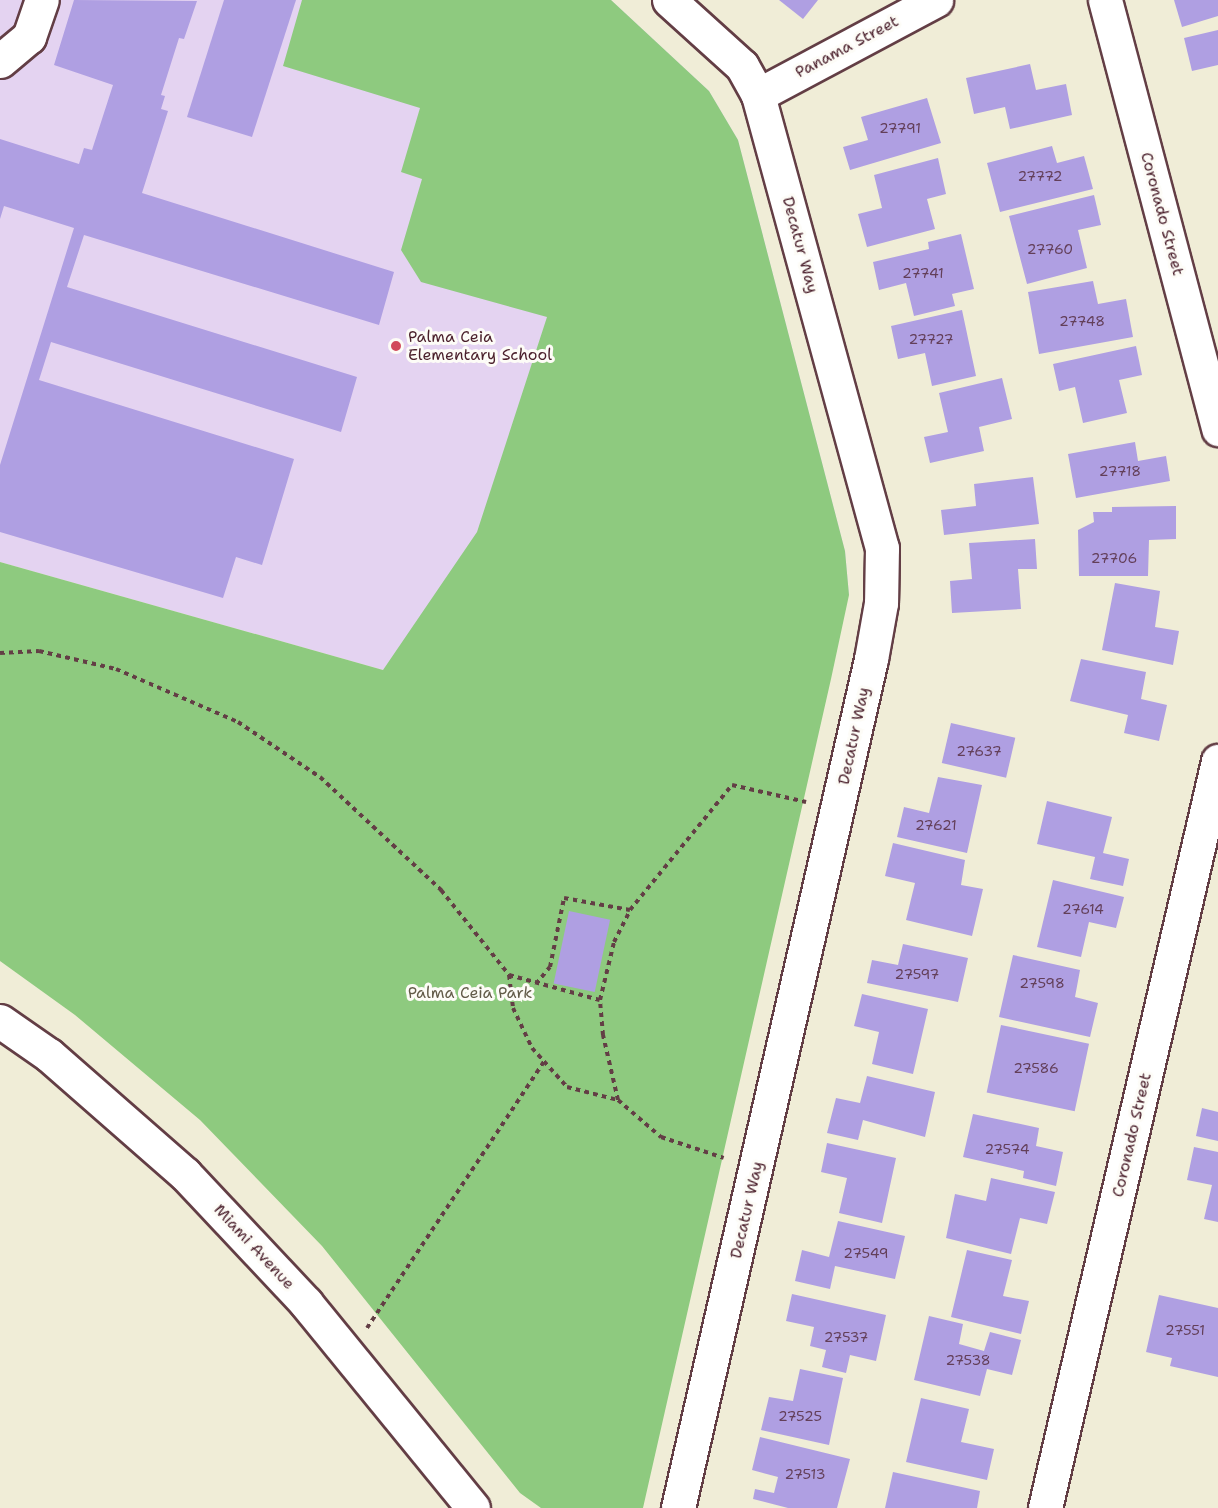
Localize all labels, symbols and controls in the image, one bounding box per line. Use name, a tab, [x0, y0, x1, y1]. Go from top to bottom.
street label: Panama Street	[792, 12, 902, 82]
house number: 27791	[879, 120, 921, 136]
street label: Coronado Street	[1136, 150, 1188, 278]
house number: 27772	[1017, 168, 1063, 184]
street label: Decatur Way	[778, 195, 822, 295]
house number: 27760	[1027, 241, 1073, 257]
house number: 27741	[902, 265, 944, 281]
house number: 27748	[1059, 313, 1105, 329]
place label: Palma Ceia Elementary School	[408, 327, 552, 365]
house number: 27727	[908, 331, 954, 347]
marker: Palma Ceia Elementary School	[389, 339, 403, 353]
house number: 27718	[1099, 463, 1141, 479]
house number: 27706	[1091, 550, 1137, 566]
street label: Decatur Way	[834, 685, 874, 787]
house number: 27637	[956, 743, 1002, 759]
house number: 27621	[915, 817, 957, 833]
house number: 27614	[1062, 901, 1104, 917]
house number: 27597	[895, 966, 939, 982]
house number: 27598	[1019, 975, 1065, 991]
park label: Palma Ceia Park	[408, 983, 532, 1003]
house number: 27586	[1013, 1060, 1059, 1076]
street label: Coronado Street	[1108, 1071, 1156, 1199]
house number: 27574	[985, 1141, 1029, 1157]
street label: Decatur Way	[726, 1160, 768, 1260]
street label: Miami Avenue	[210, 1200, 298, 1294]
house number: 27549	[843, 1245, 889, 1261]
house number: 27551	[1165, 1322, 1205, 1338]
house number: 27537	[824, 1329, 868, 1345]
house number: 27538	[945, 1352, 991, 1368]
house number: 27525	[778, 1408, 822, 1424]
house number: 27513	[784, 1466, 826, 1482]

